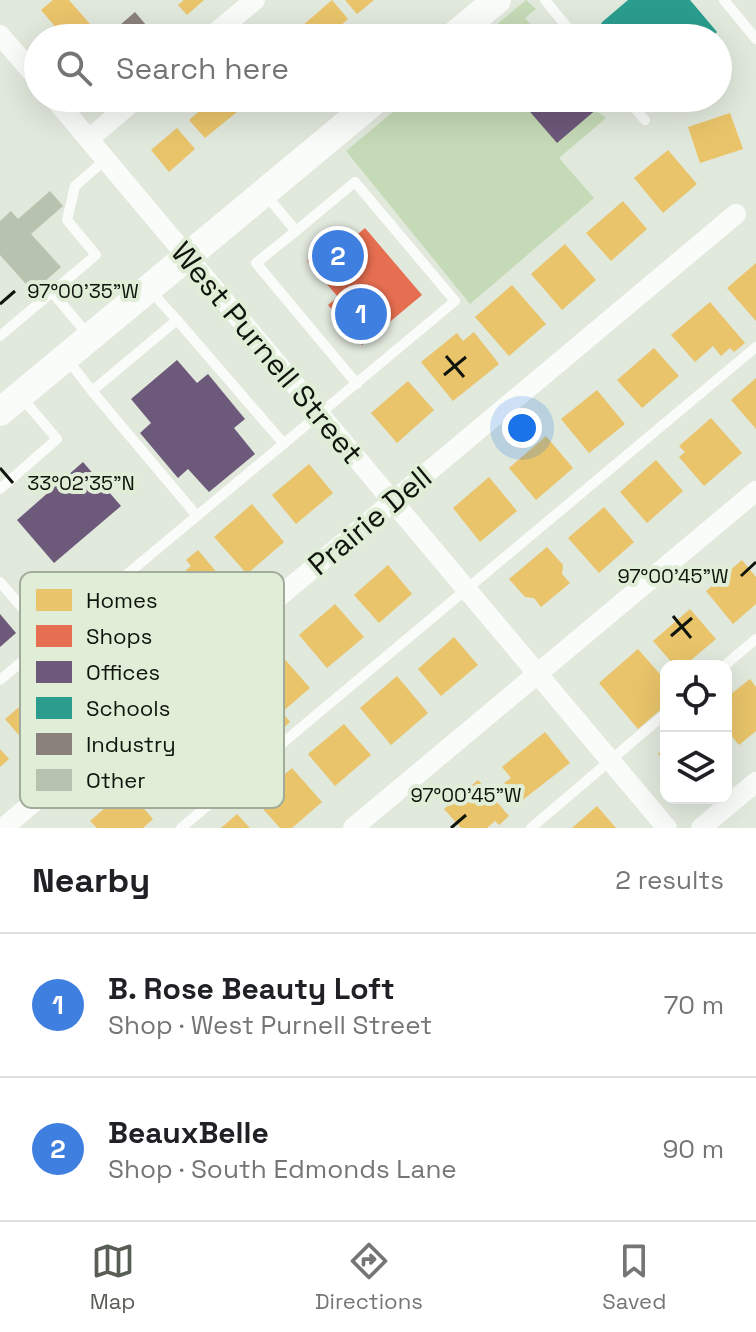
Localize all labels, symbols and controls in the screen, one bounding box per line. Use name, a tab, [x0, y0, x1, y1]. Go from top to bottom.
search box	[24, 24, 732, 112]
icon: search	[52, 46, 96, 90]
text: Search here	[116, 49, 289, 88]
pin: 2	[312, 226, 364, 286]
street label: West Purnell Street	[163, 233, 372, 472]
text: 97°00'35"W	[27, 278, 139, 304]
pin: 1	[335, 284, 387, 344]
your location	[502, 408, 542, 448]
street label: Prairie Dell	[300, 457, 440, 584]
text: 33°02'35"N	[27, 470, 135, 496]
text: 97°00'45"W	[617, 563, 729, 589]
legend	[20, 572, 284, 808]
text: Homes	[86, 586, 158, 614]
text: Shops	[86, 622, 152, 650]
text: Offices	[86, 658, 160, 686]
map controls	[660, 660, 732, 804]
button: locate	[660, 660, 732, 732]
text: Schools	[86, 694, 170, 722]
text: Industry	[86, 730, 176, 758]
button: layers	[660, 732, 732, 804]
text: Other	[86, 766, 146, 794]
text: 97°00'45"W	[410, 782, 522, 808]
text: Nearby	[32, 859, 150, 902]
text: 2 results	[615, 863, 724, 897]
text: B. Rose Beauty Loft	[108, 969, 395, 1008]
text: 1	[52, 988, 64, 1022]
text: 70 m	[664, 988, 724, 1022]
text: Shop · West Purnell Street	[108, 1008, 432, 1042]
text: BeauxBelle	[108, 1113, 269, 1152]
text: 2	[50, 1132, 66, 1166]
text: 90 m	[662, 1132, 724, 1166]
text: Shop · South Edmonds Lane	[108, 1152, 457, 1186]
tab: Map	[90, 1239, 136, 1315]
tab: Directions	[315, 1239, 423, 1315]
tab: Saved	[602, 1239, 666, 1315]

